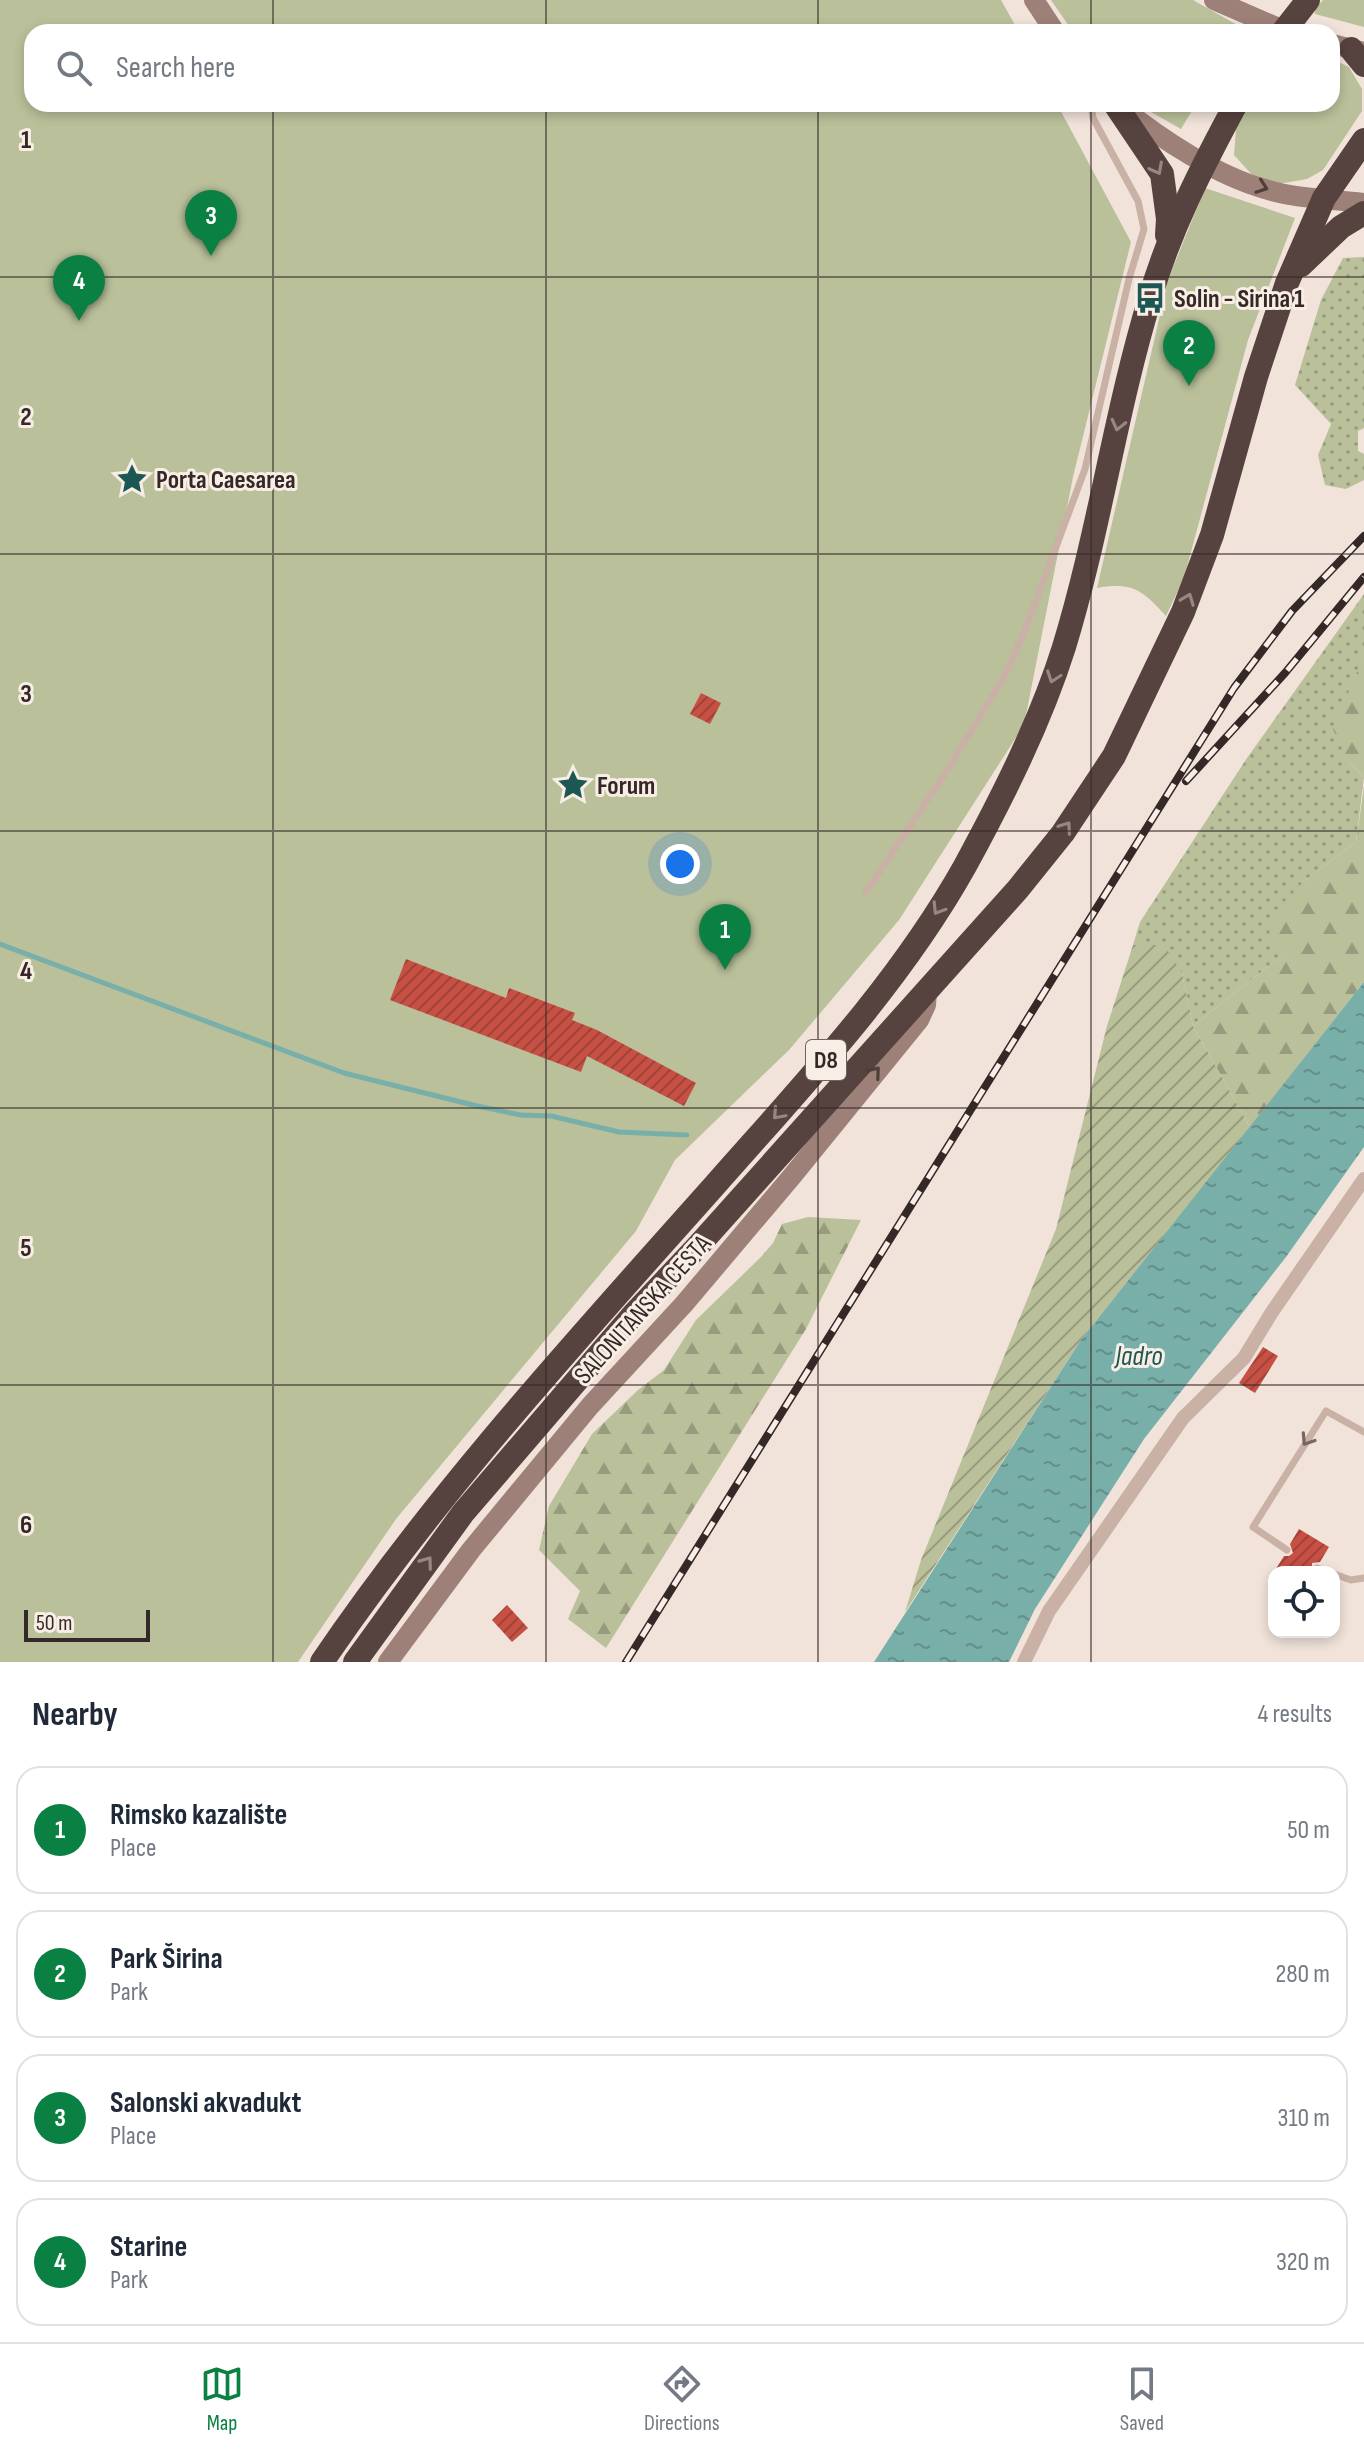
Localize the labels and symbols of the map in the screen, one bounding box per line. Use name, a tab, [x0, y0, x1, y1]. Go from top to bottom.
text: 1	[21, 125, 31, 156]
one-way arrow	[1147, 161, 1163, 175]
one-way arrow	[1254, 178, 1268, 194]
pin: 3	[185, 190, 237, 256]
pin: 4	[53, 255, 105, 321]
bus stop icon: Solin - Sirina 1	[1133, 281, 1167, 315]
place label: Solin - Sirina 1	[1174, 284, 1304, 315]
pin: 2	[1163, 320, 1215, 386]
text: 2	[20, 402, 32, 433]
one-way arrow	[1110, 418, 1127, 432]
place icon: Porta Caesarea	[115, 462, 149, 496]
place label: Porta Caesarea	[156, 465, 296, 496]
one-way arrow	[1178, 592, 1195, 606]
one-way arrow	[1047, 669, 1063, 683]
text: 3	[20, 679, 32, 710]
place icon: Forum	[556, 768, 590, 802]
place label: Forum	[597, 771, 655, 802]
one-way arrow	[1056, 822, 1071, 836]
your location	[660, 844, 700, 884]
one-way arrow	[932, 900, 947, 915]
pin: 1	[699, 904, 751, 970]
text: 4	[20, 956, 32, 987]
road number: D8	[806, 1040, 846, 1080]
one-way arrow	[865, 1066, 880, 1081]
one-way arrow	[773, 1105, 787, 1119]
street label: SALONITANSKA CESTA	[568, 1228, 719, 1391]
text: 5	[20, 1233, 32, 1264]
water label: Jadro	[1113, 1340, 1163, 1373]
one-way arrow	[1302, 1432, 1317, 1446]
text: 6	[20, 1510, 32, 1541]
one-way arrow	[417, 1556, 432, 1571]
scale bar	[24, 1606, 150, 1642]

